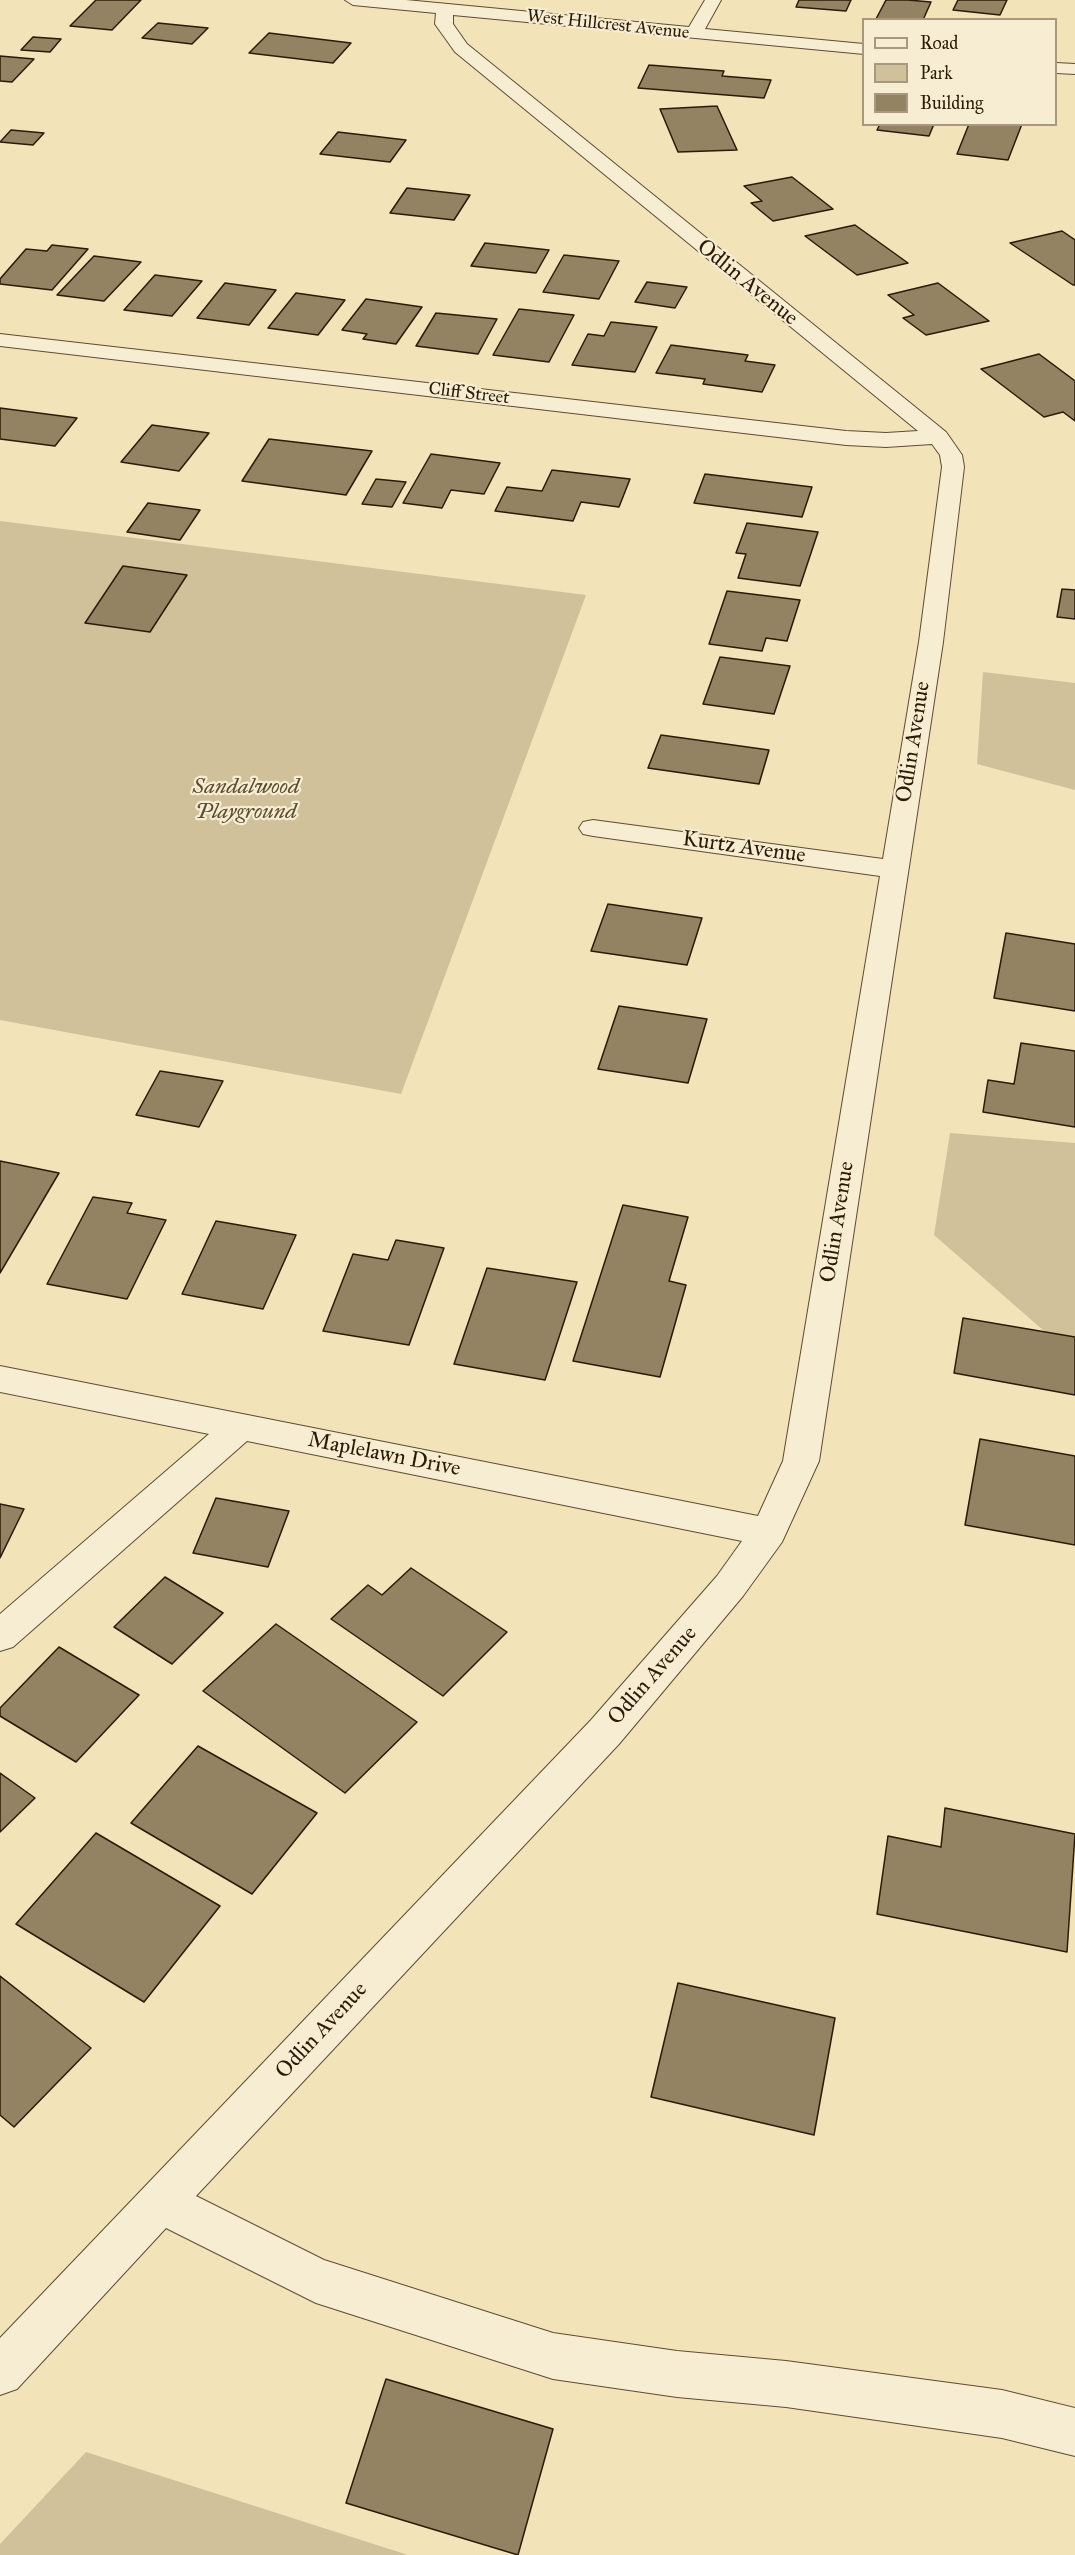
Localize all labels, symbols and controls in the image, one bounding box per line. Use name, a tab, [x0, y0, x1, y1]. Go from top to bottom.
street label: West Hillcrest Avenue	[526, 6, 690, 44]
legend	[862, 18, 1057, 126]
text: Road	[920, 32, 958, 54]
text: Park	[920, 62, 953, 84]
text: Building	[920, 92, 983, 114]
street label: Odlin Avenue	[691, 234, 803, 332]
street label: Cliff Street	[427, 378, 511, 410]
street label: Odlin Avenue	[891, 679, 937, 805]
park label: Sandalwood Playground	[193, 775, 299, 826]
street label: Kurtz Avenue	[681, 826, 807, 870]
street label: Odlin Avenue	[815, 1159, 861, 1285]
street label: Maplelawn Drive	[305, 1427, 463, 1483]
street label: Odlin Avenue	[603, 1621, 703, 1731]
street label: Odlin Avenue	[271, 1977, 373, 2085]

